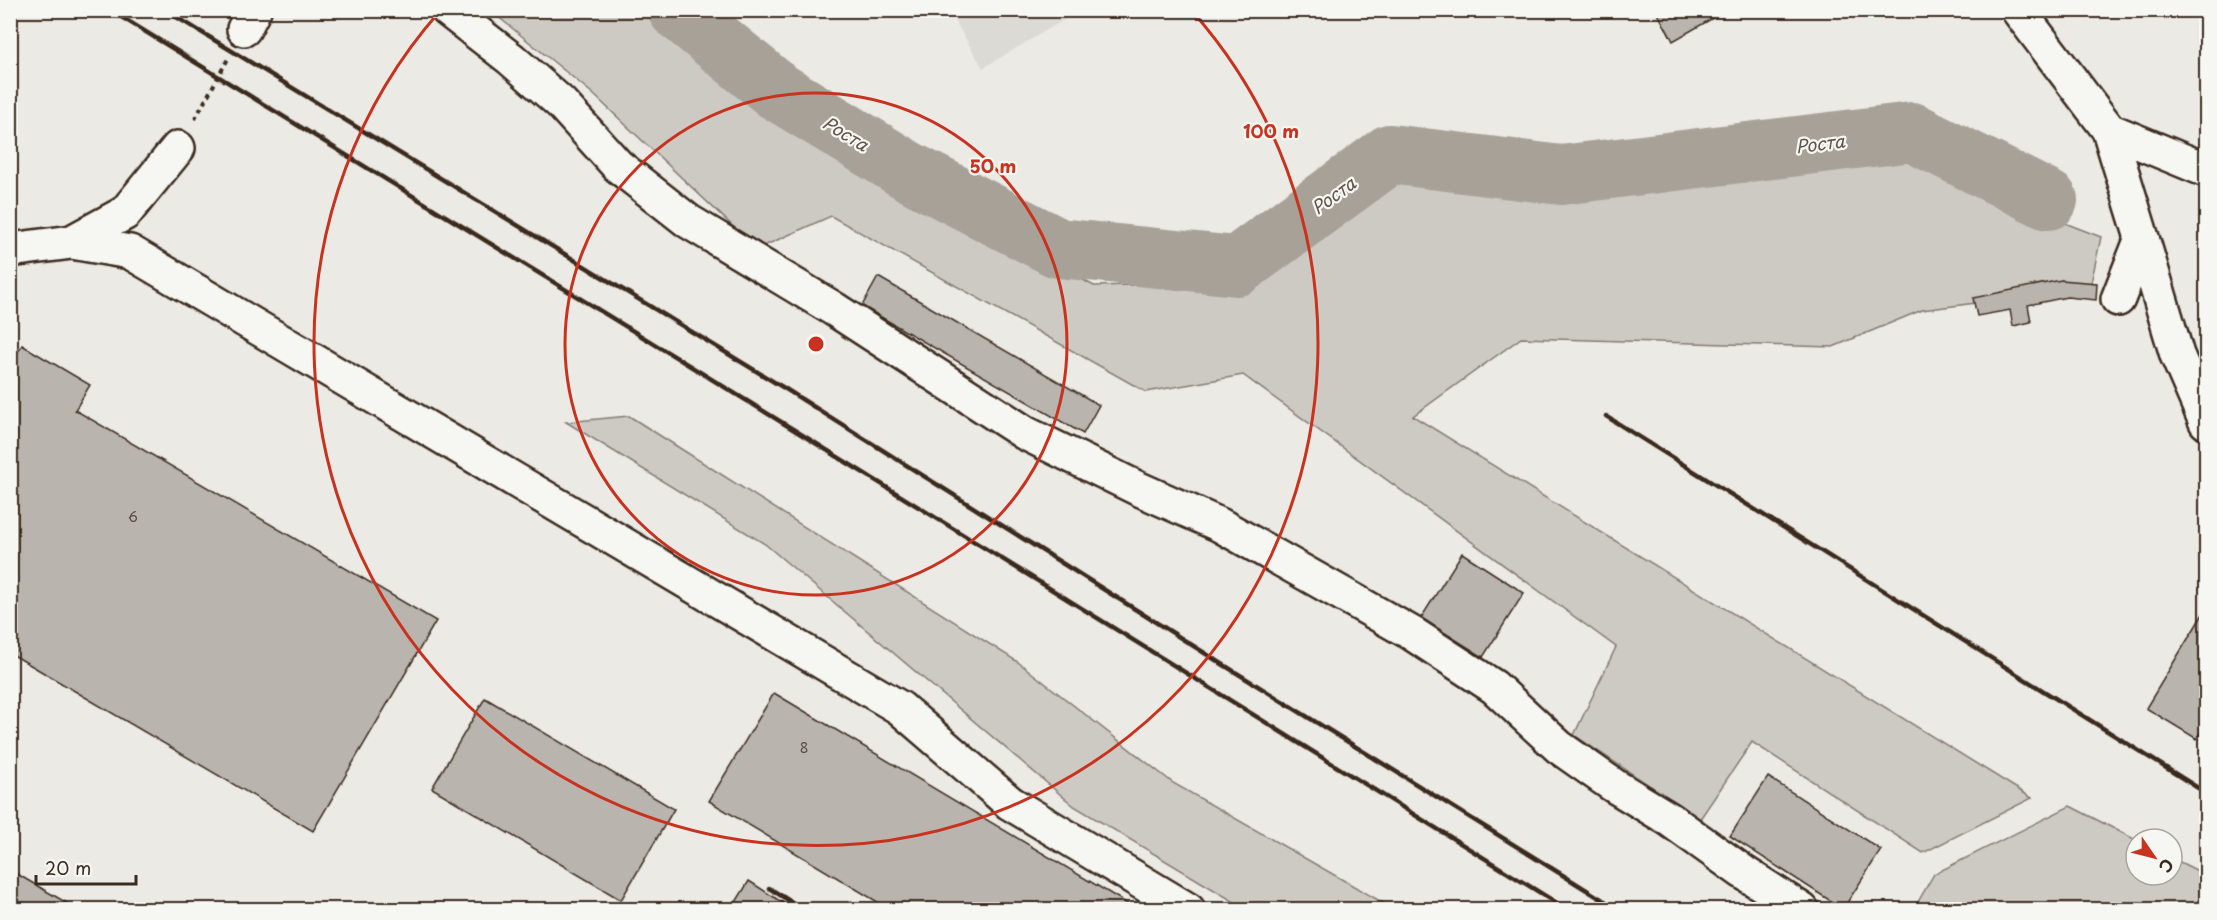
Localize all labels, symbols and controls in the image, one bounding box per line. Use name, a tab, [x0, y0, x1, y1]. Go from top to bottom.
water label: Роста	[818, 109, 875, 158]
text: 100 m	[1243, 117, 1299, 144]
water label: Роста	[1794, 126, 1847, 159]
text: 50 m	[970, 152, 1016, 179]
water label: Роста	[1305, 169, 1362, 220]
centre of rings	[806, 334, 826, 354]
house number: 6	[128, 506, 138, 527]
house number: 8	[800, 737, 808, 758]
north arrow	[2124, 827, 2184, 887]
scale bar	[36, 848, 136, 886]
text: 20 m	[45, 854, 91, 881]
text: С	[2154, 854, 2180, 878]

